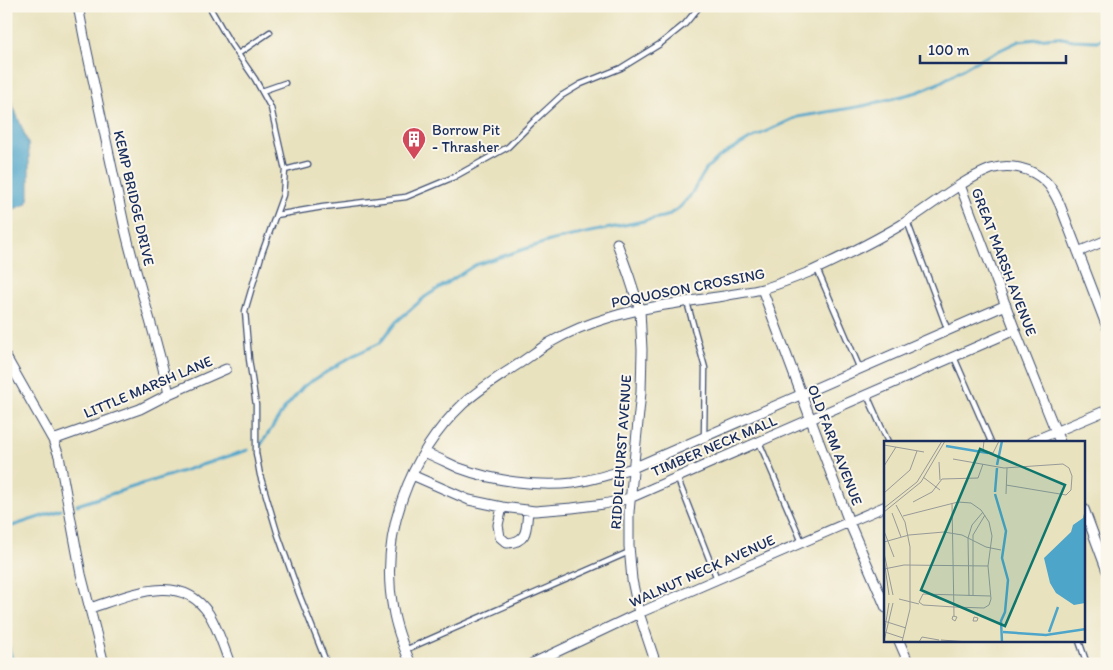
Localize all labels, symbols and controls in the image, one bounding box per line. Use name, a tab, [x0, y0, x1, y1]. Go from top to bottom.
scale bar	[920, 32, 1067, 64]
text: 100 m	[928, 41, 970, 59]
place label: Borrow Pit - Thrasher	[432, 121, 501, 156]
building icon: Borrow Pit - Thrasher	[401, 126, 427, 160]
street label: KEMP BRIDGE DRIVE	[110, 128, 158, 268]
street label: GREAT MARSH AVENUE	[967, 185, 1041, 339]
street label: POQUOSON CROSSING	[609, 264, 767, 312]
street label: LITTLE MARSH LANE	[81, 352, 215, 422]
street label: RIDDLEHURST AVENUE	[607, 374, 635, 530]
street label: OLD FARM AVENUE	[804, 382, 866, 508]
street label: TIMBER NECK MALL	[649, 411, 780, 481]
inset map	[884, 441, 1086, 642]
street label: WALNUT NECK AVENUE	[626, 531, 778, 611]

